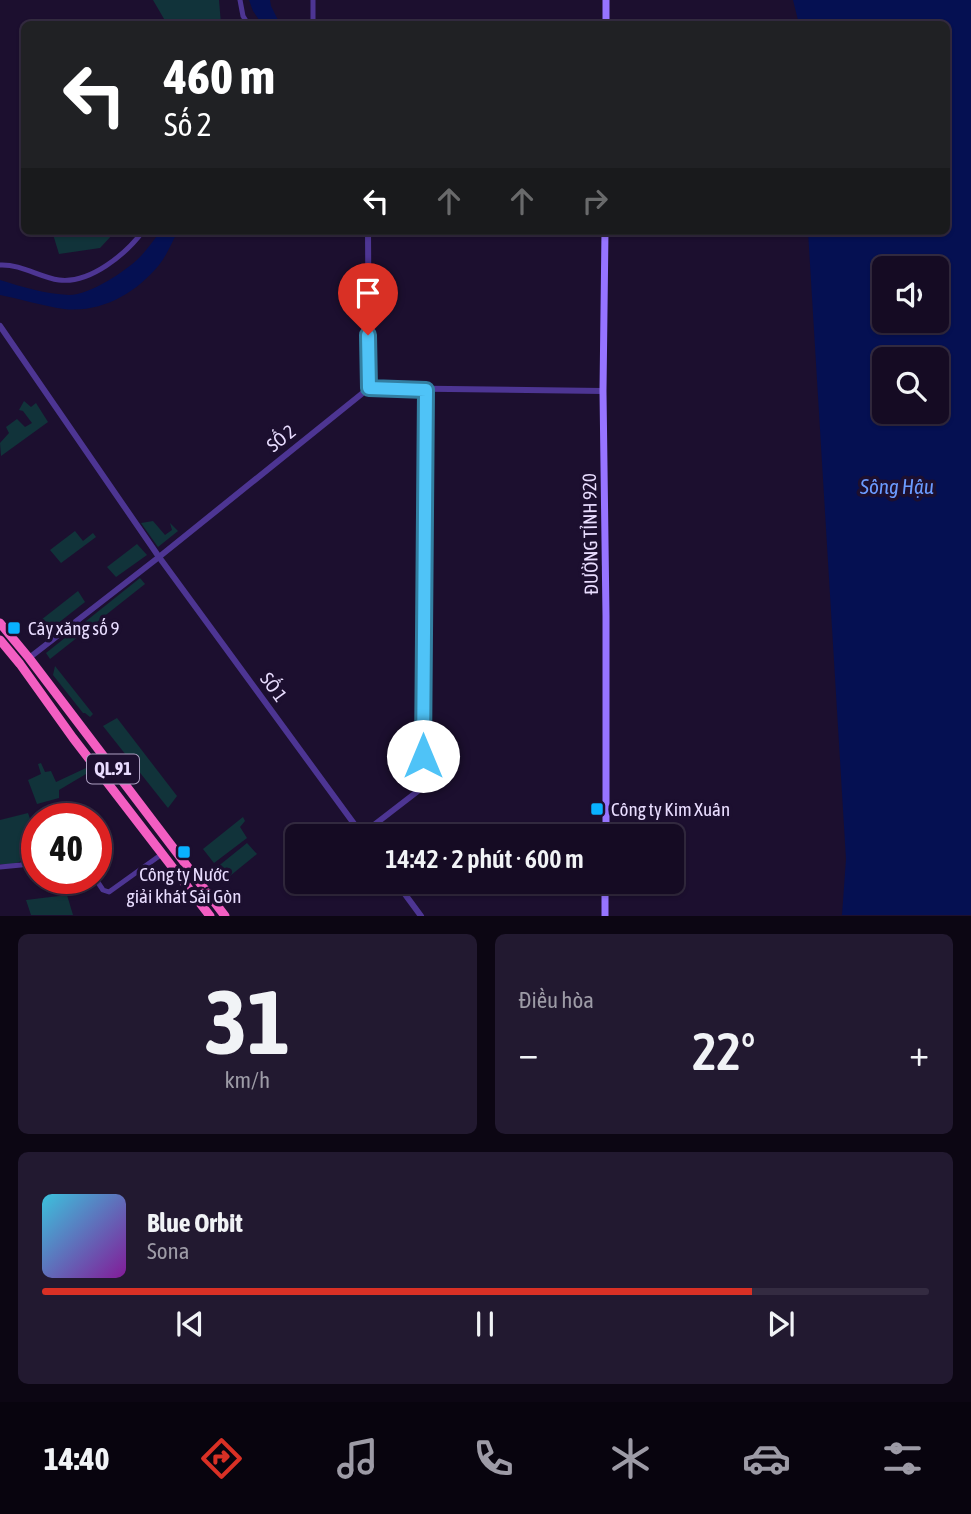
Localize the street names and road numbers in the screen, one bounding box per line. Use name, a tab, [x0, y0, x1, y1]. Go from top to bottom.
street label: SỐ 2	[262, 419, 300, 456]
street label: ĐƯỜNG TỈNH 920	[578, 473, 602, 595]
street label: SỐ 1	[256, 668, 293, 706]
road number: QL.91	[87, 754, 139, 784]

